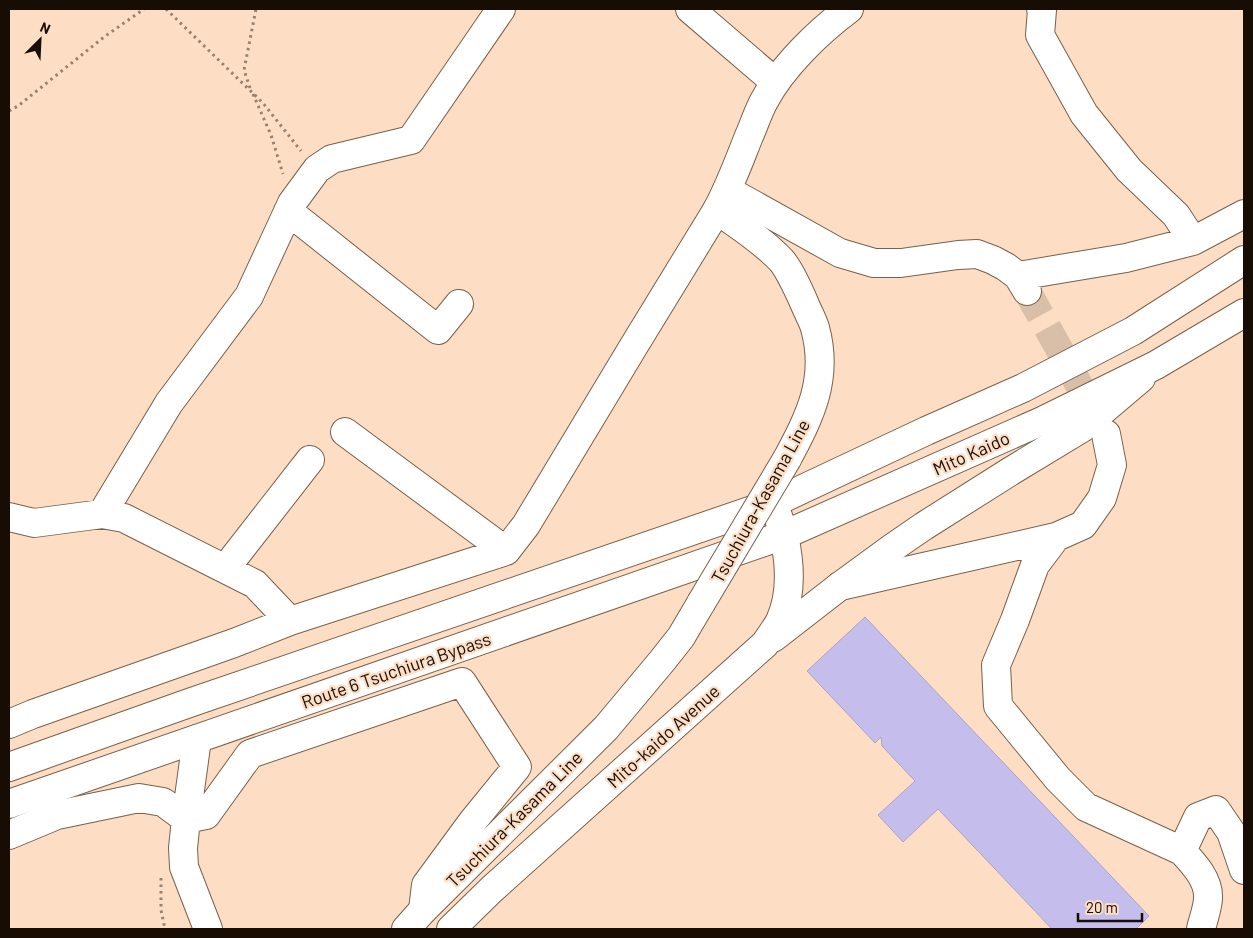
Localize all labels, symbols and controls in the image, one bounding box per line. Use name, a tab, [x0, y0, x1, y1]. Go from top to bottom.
north arrow	[15, 15, 65, 65]
text: N	[38, 18, 53, 37]
street label: Tsuchiura-Kasama Line	[706, 415, 814, 587]
street label: Mito Kaido	[929, 426, 1013, 480]
street label: Route 6 Tsuchiura Bypass	[298, 627, 494, 713]
street label: Mito-kaido Avenue	[602, 680, 724, 792]
street label: Tsuchiura-Kasama Line	[441, 746, 587, 892]
scale bar	[1078, 890, 1142, 922]
text: 20 m	[1086, 898, 1118, 916]

